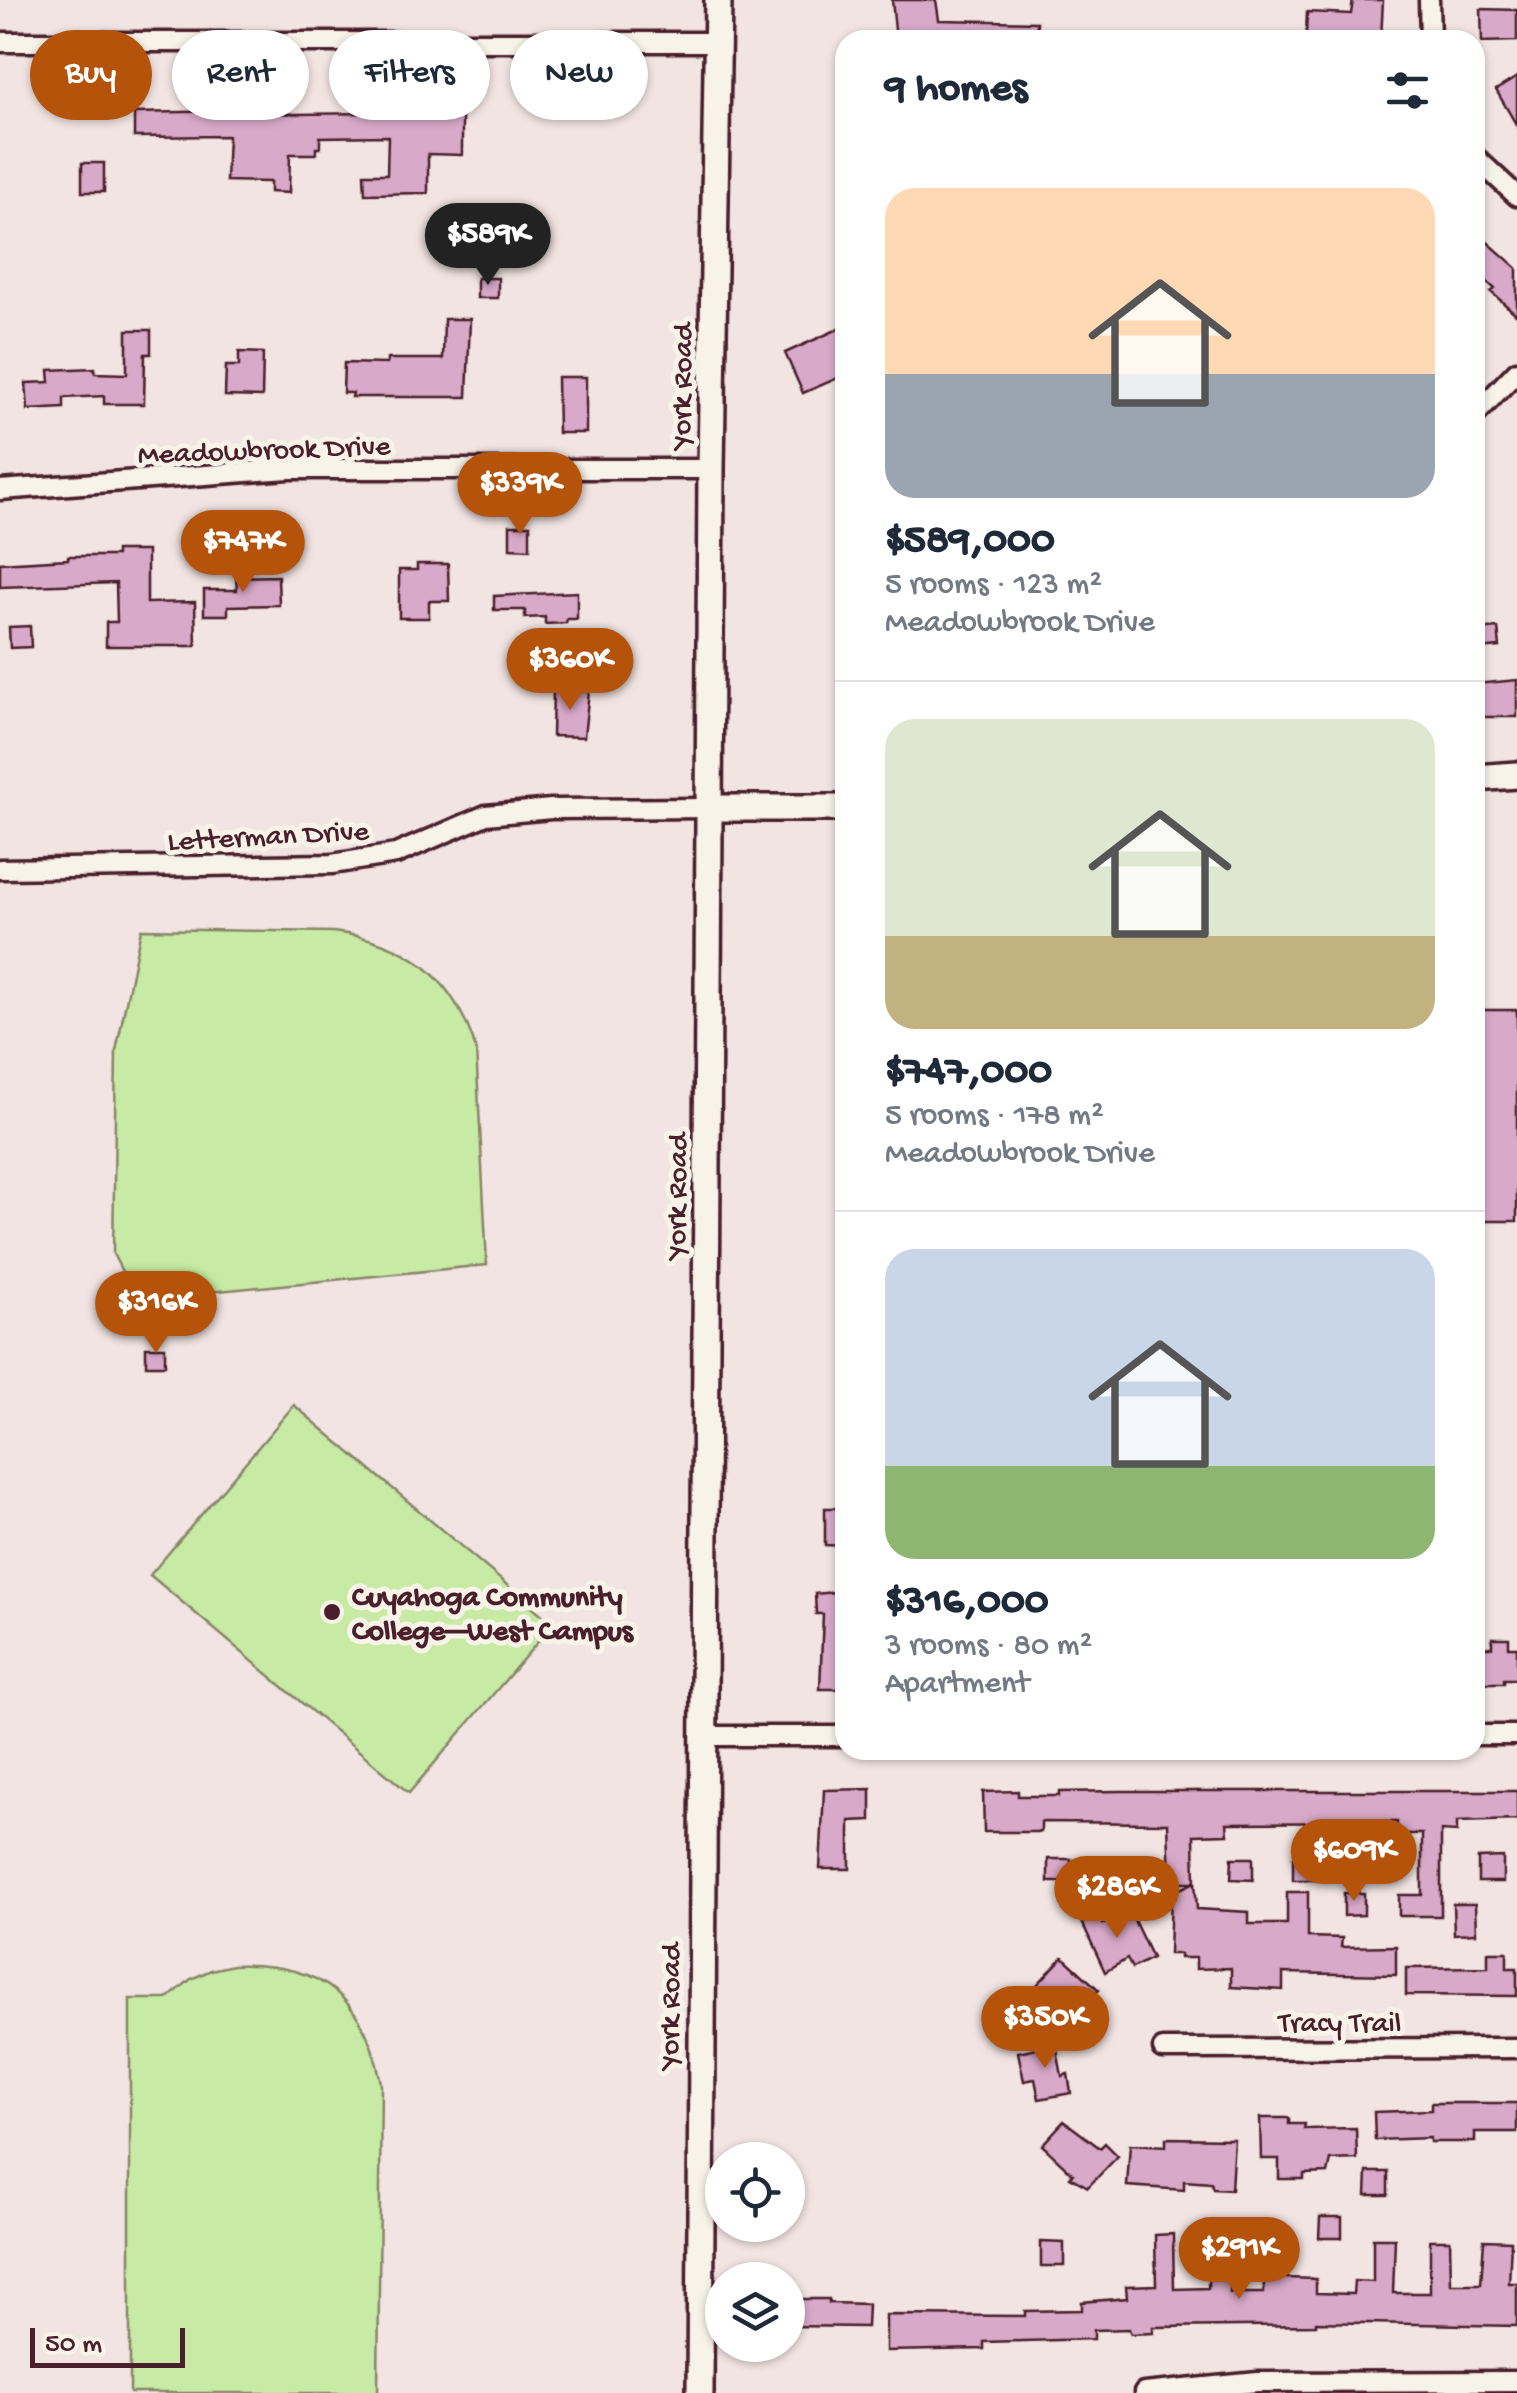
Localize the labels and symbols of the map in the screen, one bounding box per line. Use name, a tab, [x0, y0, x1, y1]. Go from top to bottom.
pin: $589K	[418, 203, 558, 288]
street label: York Road	[666, 320, 703, 452]
street label: Meadowbrook Drive	[137, 431, 392, 474]
pin: $339K	[450, 452, 590, 537]
pin: $747K	[173, 510, 313, 595]
pin: $360K	[500, 628, 640, 713]
street label: Letterman Drive	[167, 816, 370, 861]
street label: York Road	[661, 1130, 698, 1262]
pin: $316K	[86, 1271, 226, 1356]
place label: Cuyahoga Community College—West Campus	[352, 1582, 635, 1651]
marker: Cuyahoga Community College—West Campus	[321, 1601, 343, 1623]
pin: $609K	[1284, 1819, 1424, 1904]
pin: $286K	[1047, 1856, 1187, 1941]
street label: York Road	[654, 1940, 691, 2072]
pin: $350K	[975, 1986, 1115, 2071]
street label: Tracy Trail	[1277, 2008, 1401, 2043]
pin: $291K	[1169, 2217, 1309, 2302]
scale bar	[30, 2323, 185, 2368]

